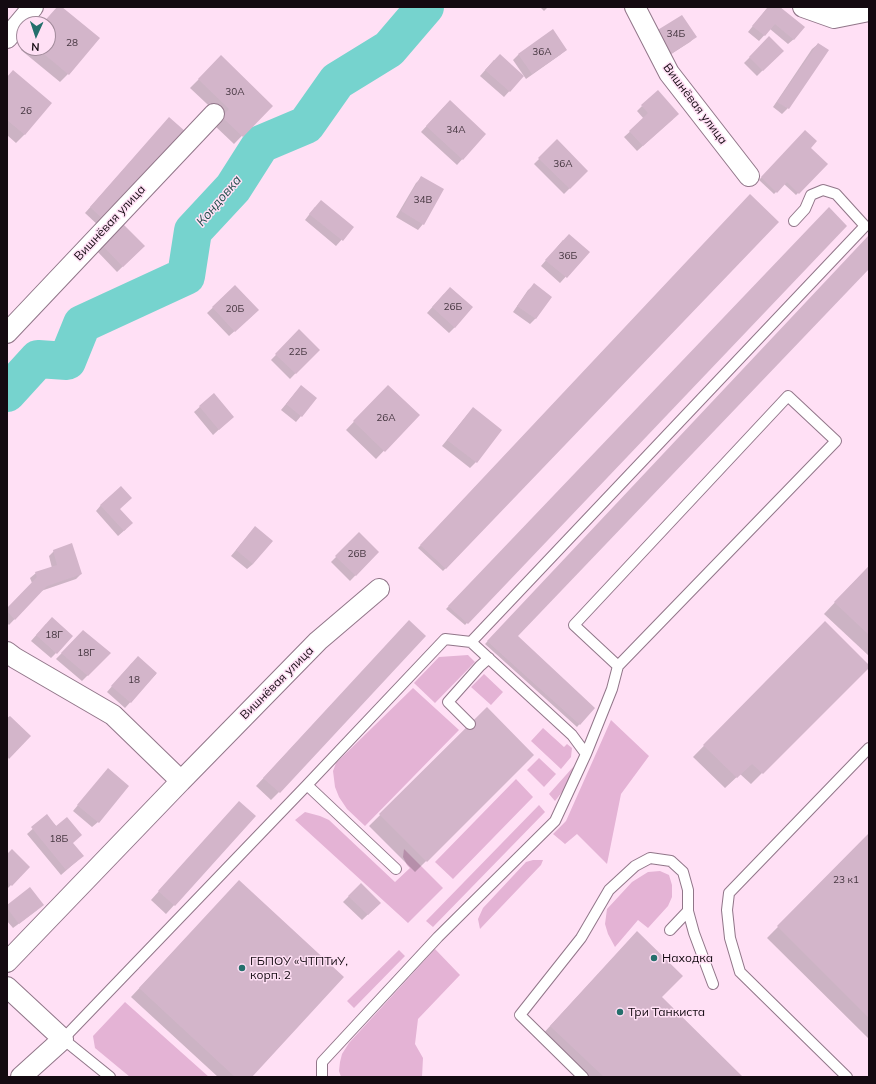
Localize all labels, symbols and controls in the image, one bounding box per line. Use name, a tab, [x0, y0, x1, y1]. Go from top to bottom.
north arrow	[16, 16, 56, 56]
house number: 34Б	[667, 28, 685, 40]
house number: 28	[66, 37, 78, 49]
text: N	[31, 40, 40, 54]
house number: 36А	[532, 46, 552, 58]
street label: Вишнёвая улица	[660, 61, 730, 147]
house number: 30А	[225, 86, 245, 98]
house number: 26	[20, 105, 32, 117]
house number: 34А	[446, 124, 466, 136]
house number: 36А	[553, 158, 573, 170]
water label: Кондовка	[193, 172, 245, 230]
street label: Вишнёвая улица	[71, 182, 149, 264]
house number: 34В	[414, 194, 432, 206]
house number: 36Б	[559, 250, 577, 262]
house number: 26Б	[444, 301, 462, 313]
house number: 20Б	[226, 303, 244, 315]
house number: 22Б	[289, 346, 307, 358]
house number: 26А	[376, 412, 396, 424]
house number: 26В	[348, 548, 366, 560]
house number: 18Г	[45, 629, 63, 641]
street label: Вишнёвая улица	[237, 643, 317, 723]
house number: 18Г	[77, 647, 95, 659]
house number: 18	[128, 674, 140, 686]
house number: 18Б	[50, 833, 68, 845]
house number: 23 к1	[833, 874, 859, 886]
place label: Находка	[662, 951, 713, 965]
marker: Находка	[649, 953, 659, 963]
place label: ГБПОУ «ЧТПТиУ, корп. 2	[250, 954, 348, 982]
marker: ГБПОУ «ЧТПТиУ, корп. 2	[237, 963, 247, 973]
place label: Три Танкиста	[628, 1005, 705, 1019]
marker: Три Танкиста	[615, 1007, 625, 1017]

